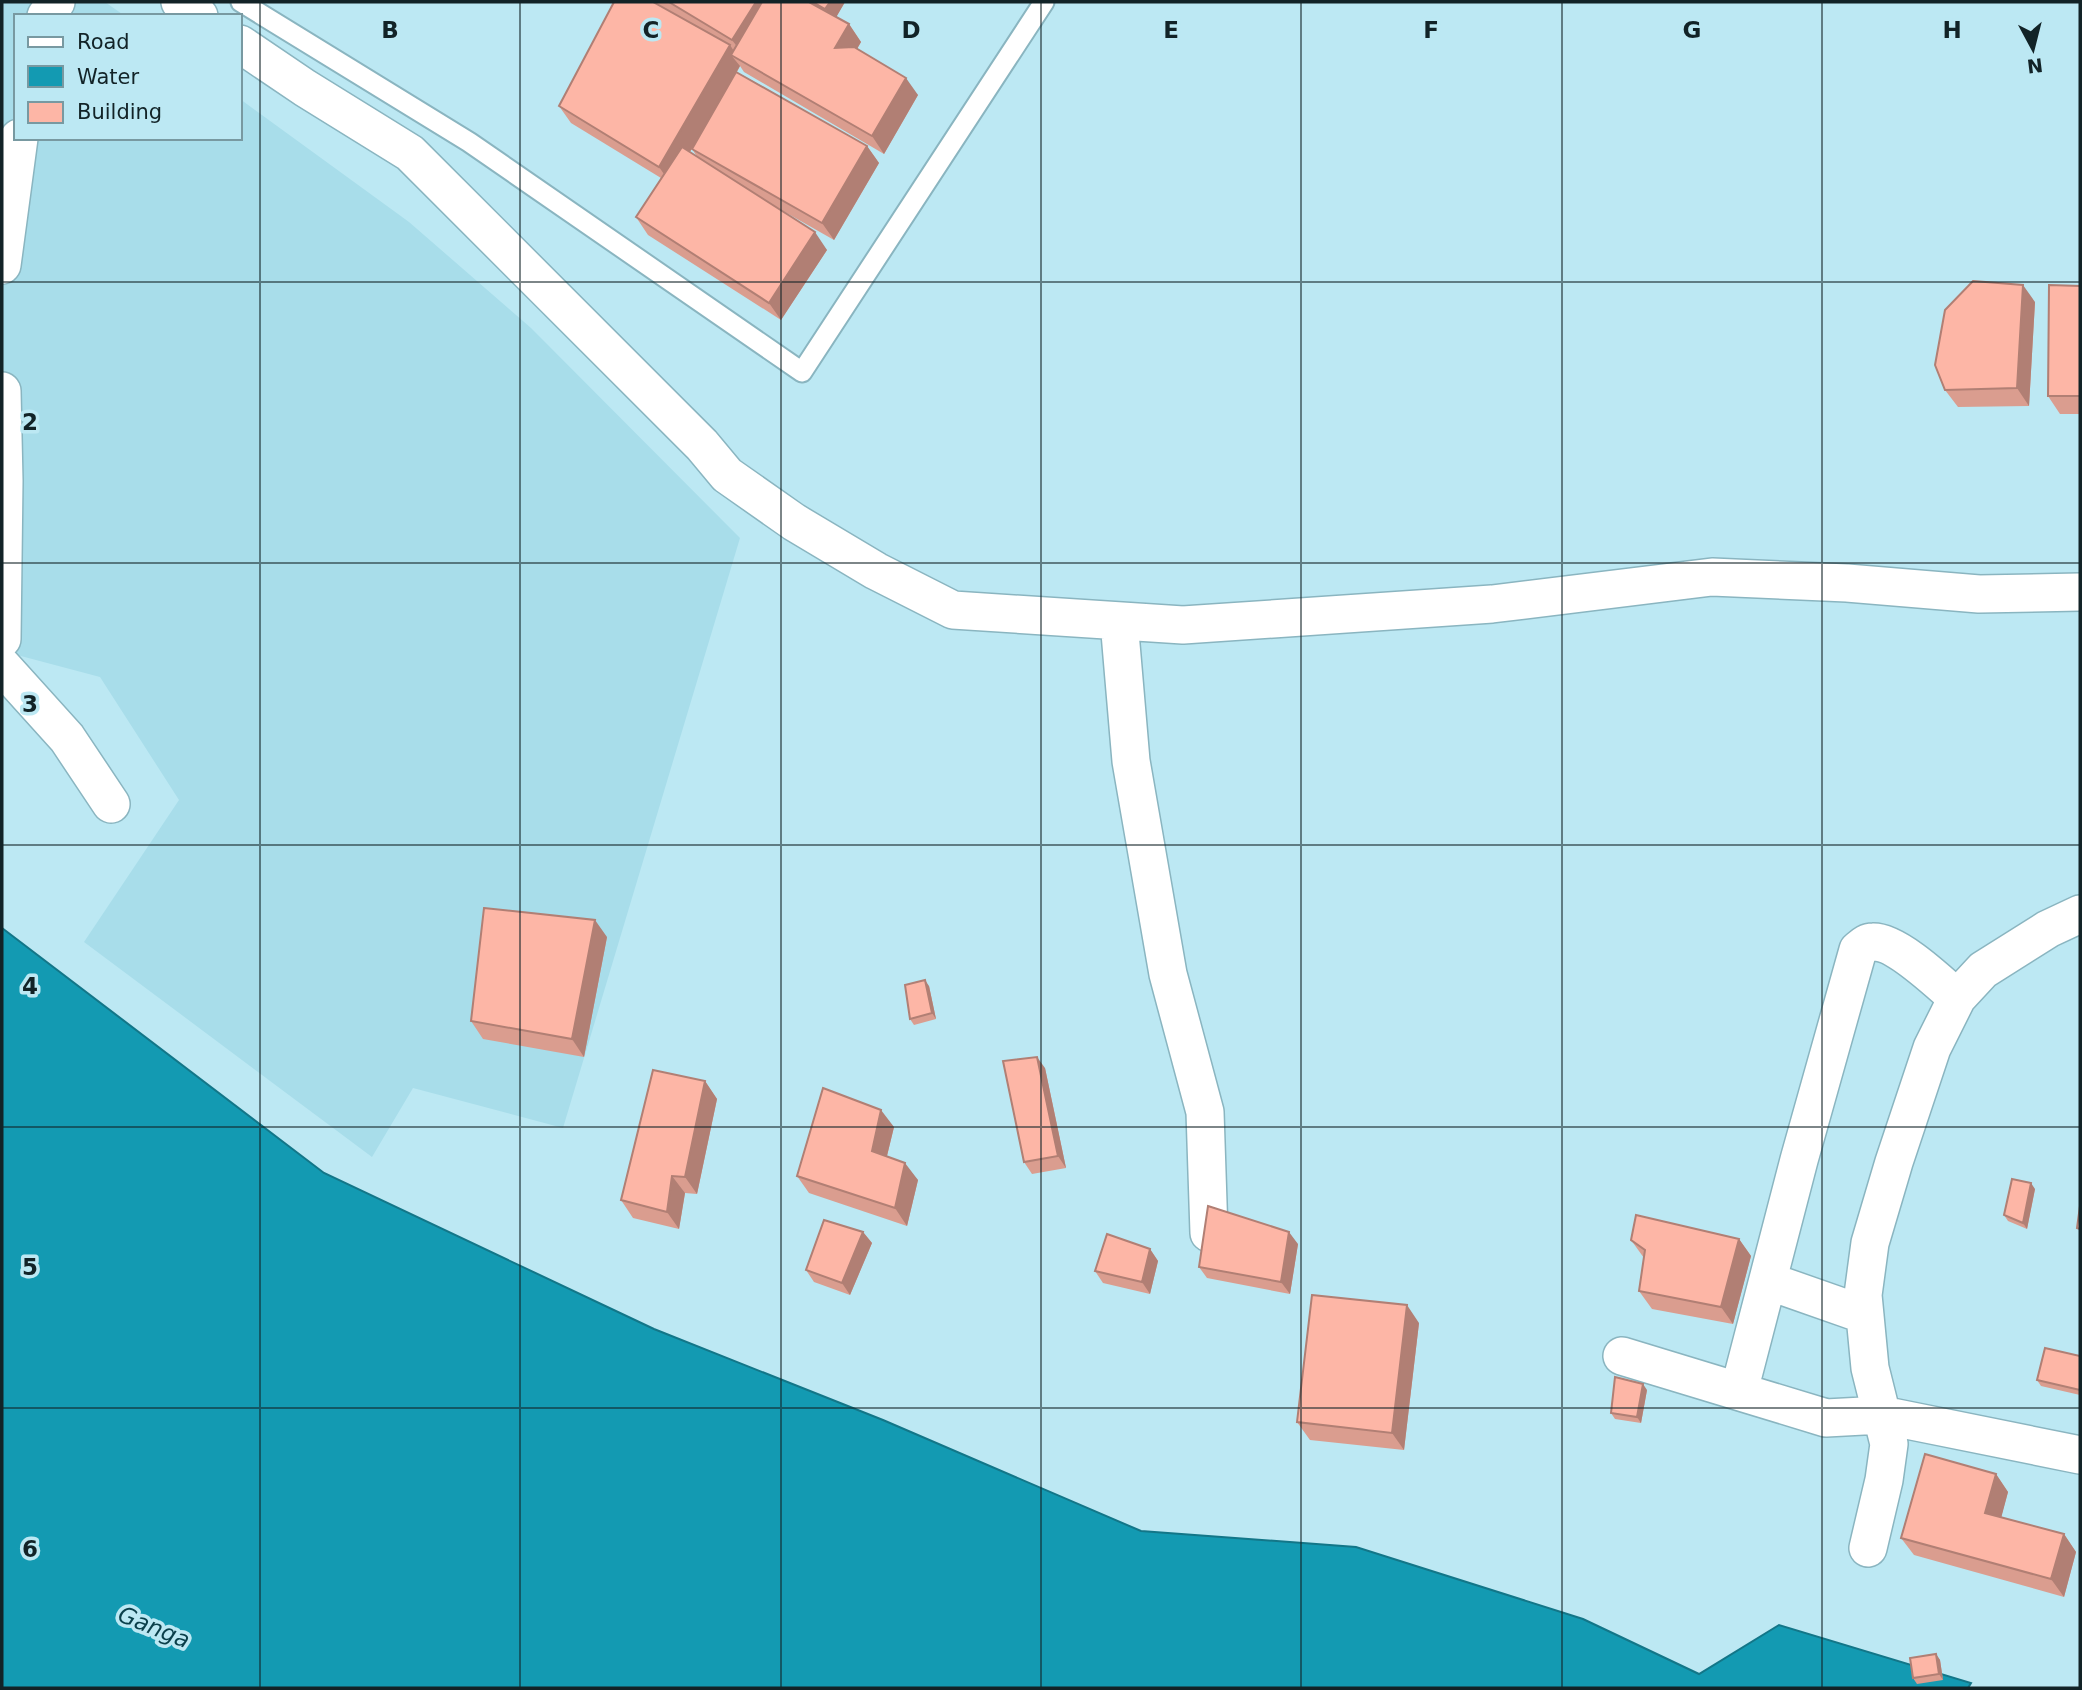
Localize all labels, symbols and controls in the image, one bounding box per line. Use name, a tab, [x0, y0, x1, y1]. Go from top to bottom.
legend	[14, 14, 242, 140]
north arrow	[1998, 14, 2068, 84]
text: B	[381, 17, 399, 43]
text: C	[643, 17, 659, 43]
text: D	[901, 17, 921, 43]
text: E	[1163, 17, 1179, 43]
text: F	[1423, 17, 1439, 43]
text: G	[1683, 17, 1701, 43]
text: H	[1942, 17, 1962, 43]
text: Road	[77, 30, 130, 54]
text: N	[2026, 54, 2044, 78]
text: Water	[77, 65, 139, 89]
text: Building	[77, 100, 162, 124]
text: 2	[22, 409, 38, 435]
text: 3	[22, 691, 38, 717]
text: 4	[22, 973, 38, 999]
text: 5	[22, 1254, 38, 1280]
text: 6	[22, 1536, 38, 1562]
water label: Ganga	[114, 1601, 194, 1653]

